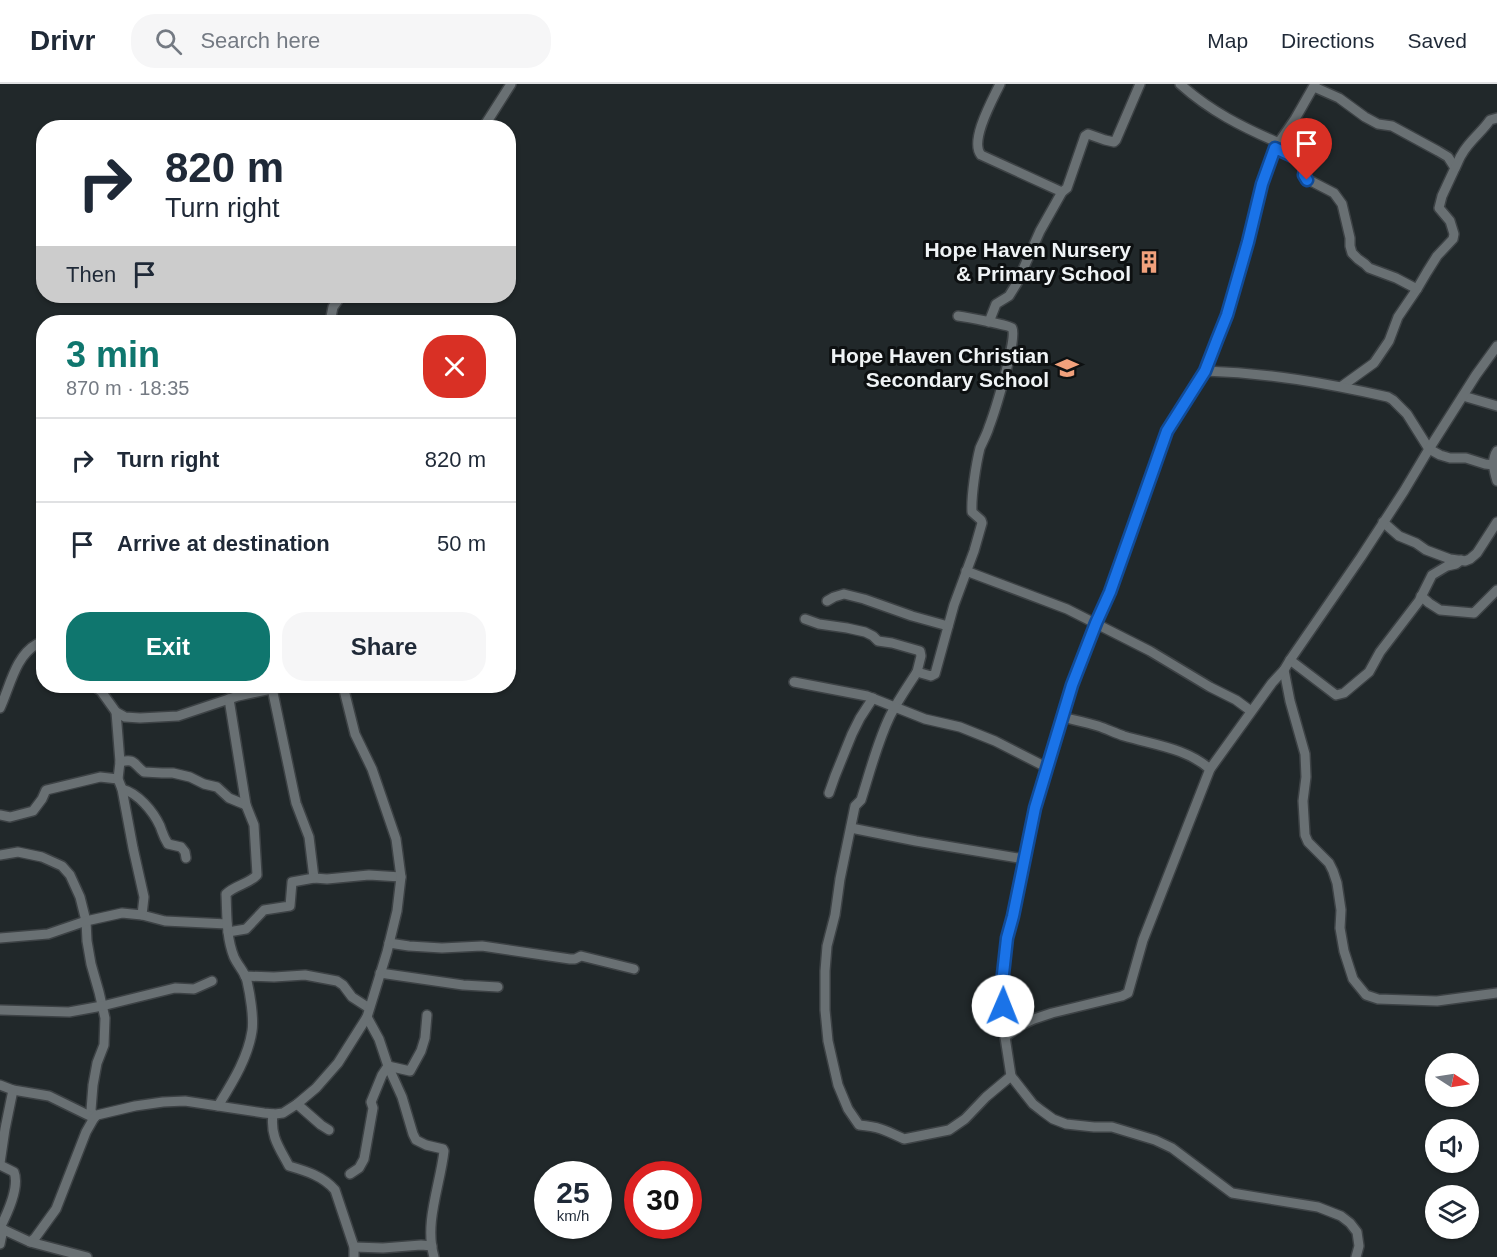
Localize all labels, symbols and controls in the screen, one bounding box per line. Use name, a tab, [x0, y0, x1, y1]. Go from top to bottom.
search box	[131, 14, 551, 68]
text: Drivr	[30, 25, 95, 56]
icon: search	[152, 25, 185, 58]
text: Search here	[200, 28, 320, 53]
text: Map	[1207, 29, 1248, 52]
text: Directions	[1281, 29, 1374, 52]
text: Saved	[1407, 29, 1467, 52]
pin	[1281, 118, 1332, 180]
icon: arrive	[1290, 127, 1323, 160]
icon: right	[66, 144, 144, 222]
text: 820 m	[165, 144, 284, 191]
text: Turn right	[165, 193, 280, 223]
place label: Hope Haven Nursery & Primary School	[924, 238, 1131, 285]
building icon: Hope Haven Nursery & Primary School	[1136, 249, 1162, 275]
icon: arrive	[128, 258, 161, 291]
text: Then	[66, 262, 116, 287]
text: 3 min	[66, 334, 160, 375]
button: close	[423, 335, 486, 398]
place label: Hope Haven Christian Secondary School	[831, 344, 1049, 391]
school or university icon: Hope Haven Christian Secondary School	[1054, 355, 1080, 381]
text: 870 m · 18:35	[66, 377, 189, 399]
icon: right	[66, 444, 99, 477]
text: Turn right	[117, 447, 219, 472]
text: 820 m	[425, 447, 486, 472]
icon: arrive	[66, 528, 99, 561]
text: Arrive at destination	[117, 531, 330, 556]
text: 50 m	[437, 531, 486, 556]
button: Exit	[66, 612, 270, 681]
button: Share	[282, 612, 486, 681]
position arrow	[971, 974, 1035, 1038]
north arrow	[1425, 1053, 1479, 1107]
map controls	[1425, 1053, 1479, 1239]
button: sound	[1425, 1119, 1479, 1173]
speed limit sign: 30	[624, 1161, 702, 1239]
text: 25	[556, 1176, 590, 1209]
button: layers	[1425, 1185, 1479, 1239]
text: km/h	[557, 1207, 589, 1224]

